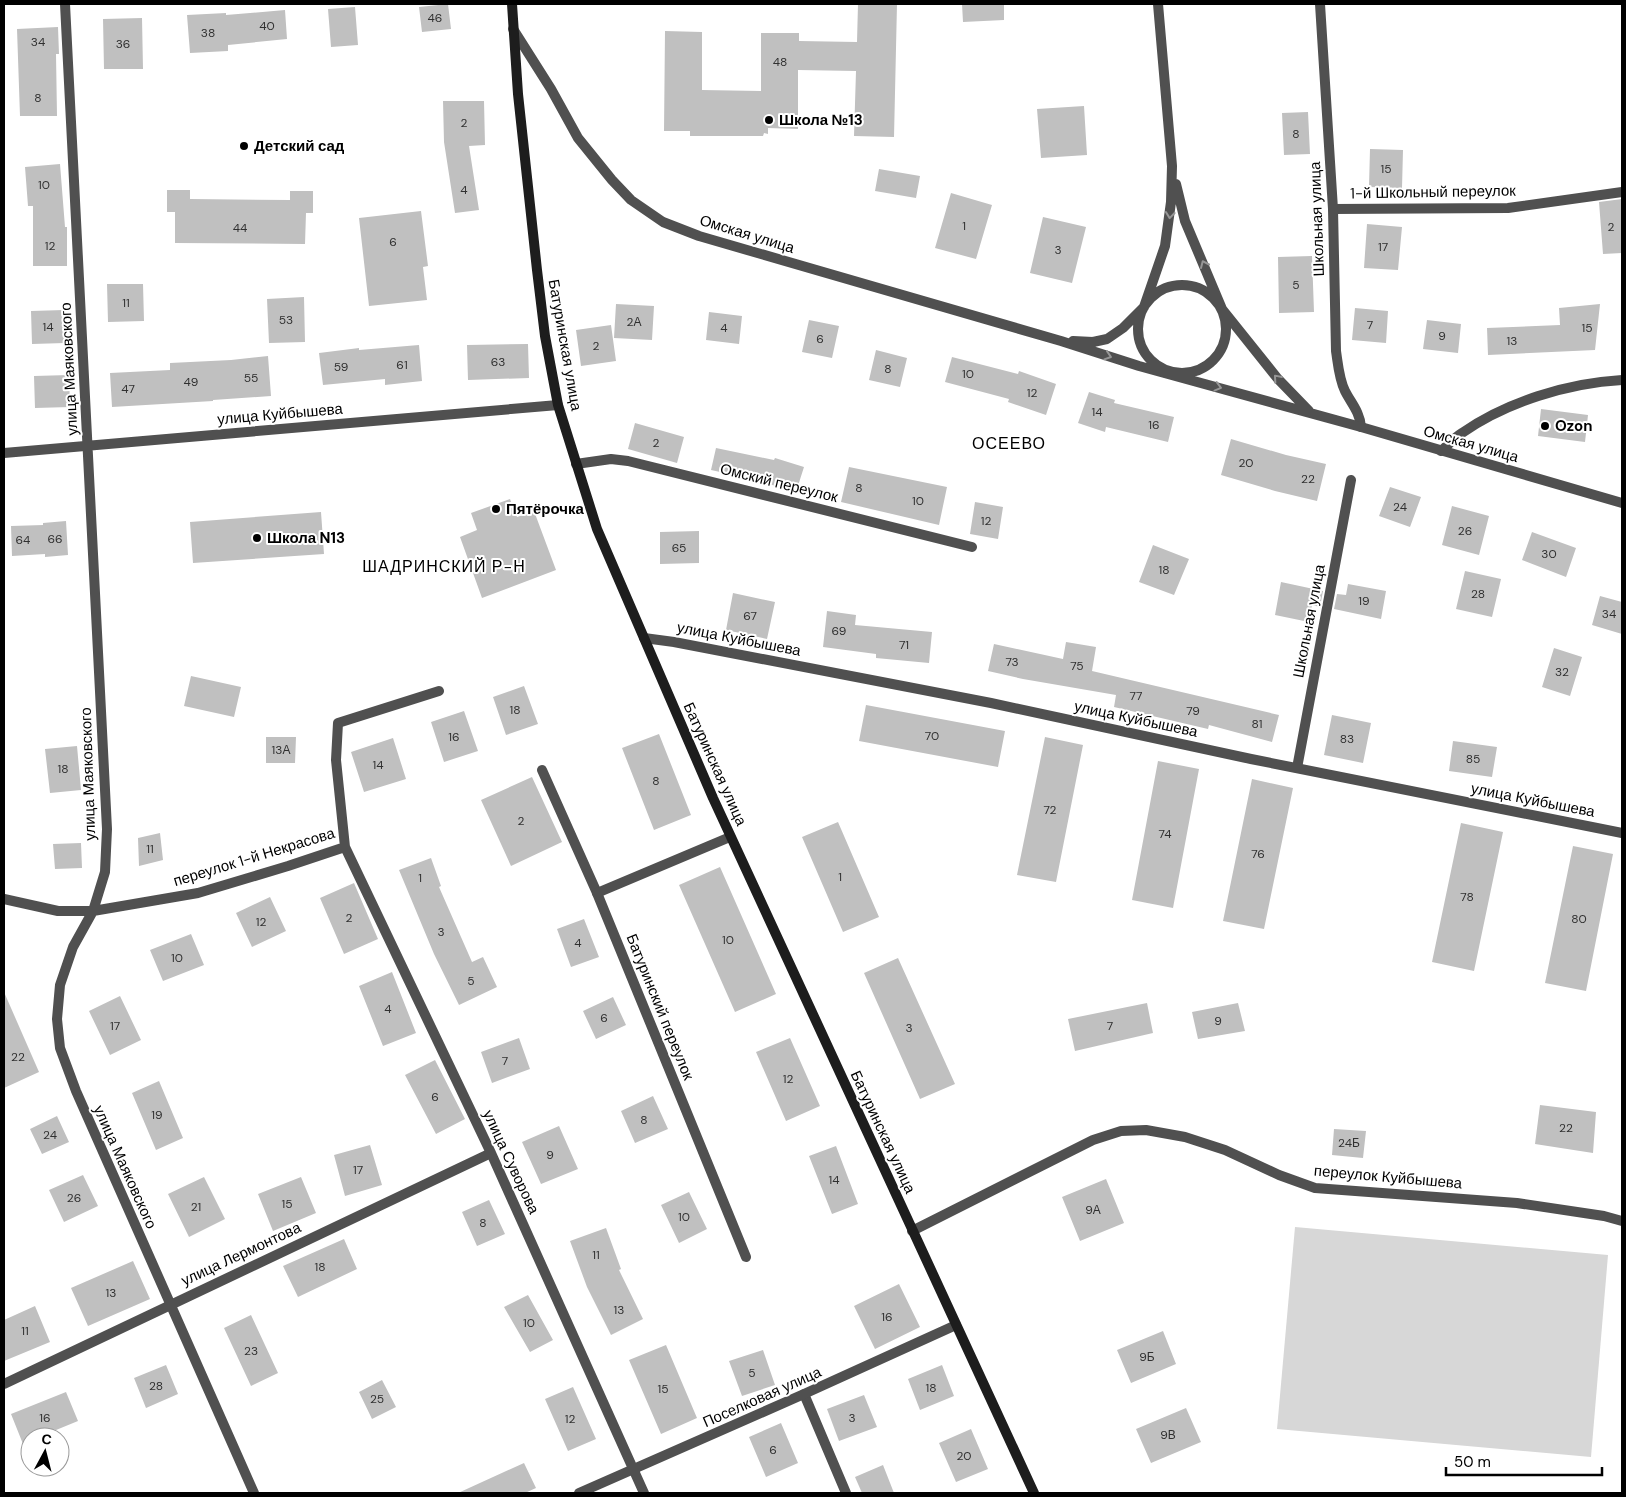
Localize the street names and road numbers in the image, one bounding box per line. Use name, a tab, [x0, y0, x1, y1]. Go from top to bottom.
street label: Школьная улица	[1305, 161, 1329, 277]
street label: 1-й Школьный переулок	[1350, 181, 1516, 203]
street label: Омская улица	[697, 210, 797, 258]
street label: Батуринская улица	[544, 278, 587, 413]
street label: улица Маяковского	[56, 302, 82, 436]
street label: улица Куйбышева	[217, 399, 344, 429]
street label: Омская улица	[1421, 421, 1522, 467]
street label: Омский переулок	[718, 459, 840, 507]
street label: Школьная улица	[1288, 562, 1330, 679]
street label: улица Куйбышева	[675, 617, 803, 661]
street label: улица Куйбышева	[1072, 696, 1200, 742]
street label: Батуринская улица	[679, 699, 752, 830]
street label: улица Маяковского	[76, 707, 100, 841]
street label: улица Куйбышева	[1469, 778, 1597, 822]
street label: переулок 1-й Некрасова	[171, 823, 338, 891]
street label: Батуринский переулок	[622, 931, 699, 1083]
street label: Батуринская улица	[846, 1067, 921, 1197]
street label: улица Маяковского	[89, 1102, 161, 1232]
street label: улица Суворова	[478, 1107, 544, 1218]
street label: переулок Куйбышева	[1313, 1161, 1463, 1193]
street label: улица Лермонтова	[178, 1217, 305, 1291]
street label: Поселковая улица	[700, 1362, 825, 1432]

